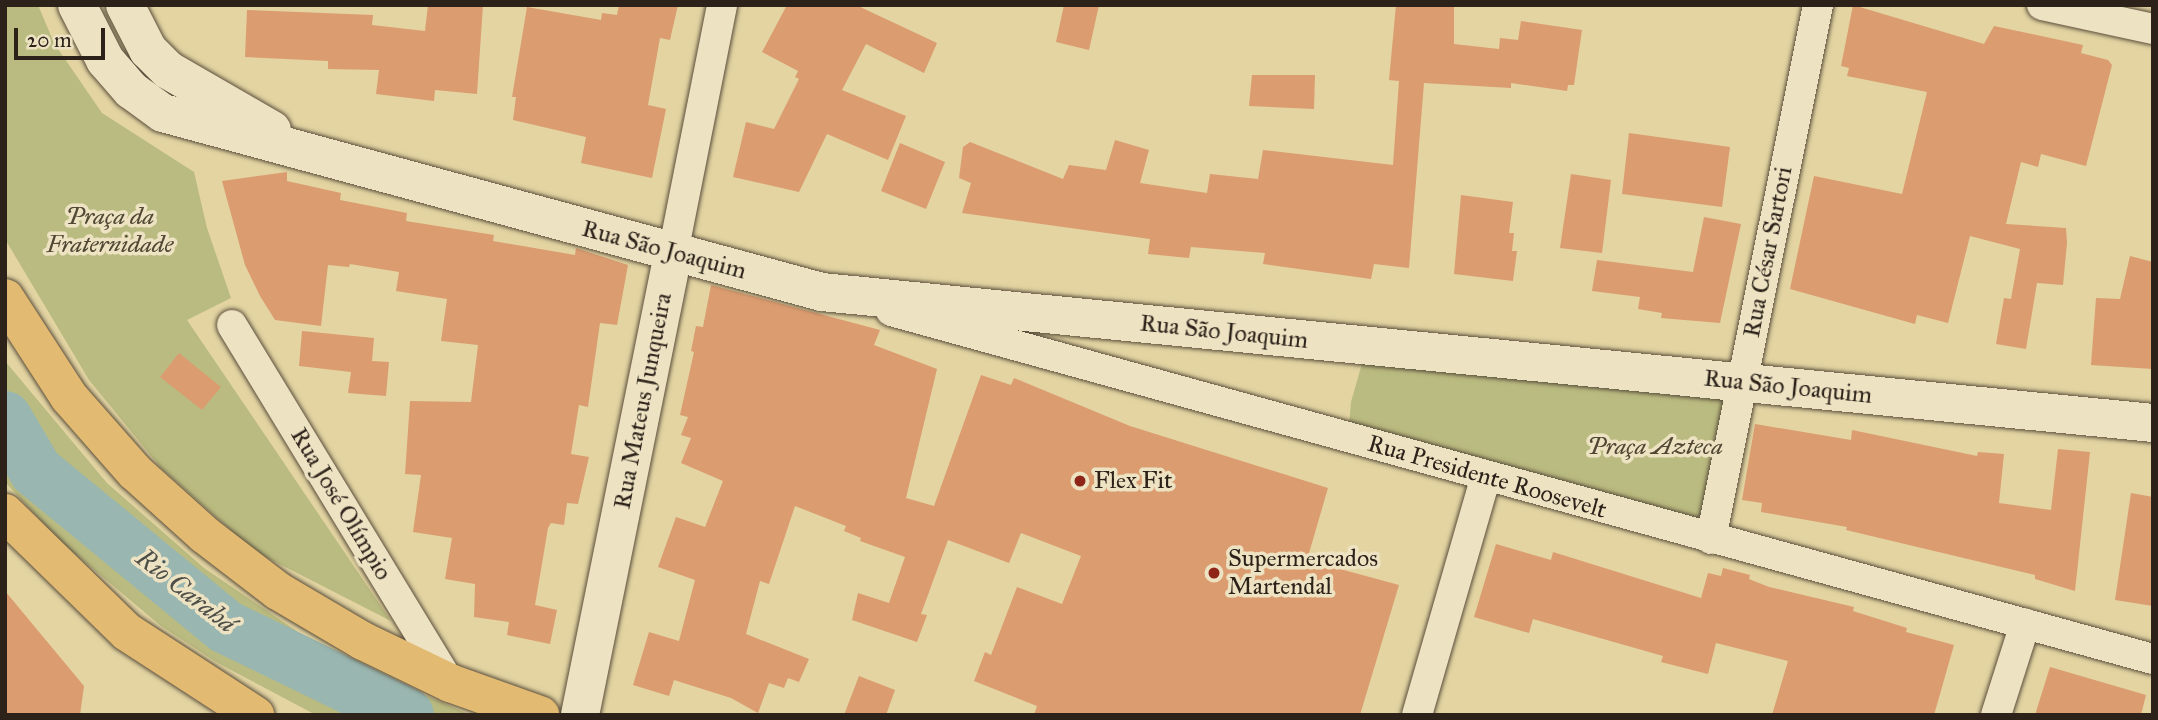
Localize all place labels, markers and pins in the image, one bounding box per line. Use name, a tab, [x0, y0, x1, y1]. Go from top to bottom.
place label: Flex Fit	[1094, 467, 1173, 495]
marker: Flex Fit	[1072, 473, 1088, 489]
place label: Supermercados Martendal	[1228, 545, 1378, 601]
marker: Supermercados Martendal	[1206, 565, 1222, 581]

